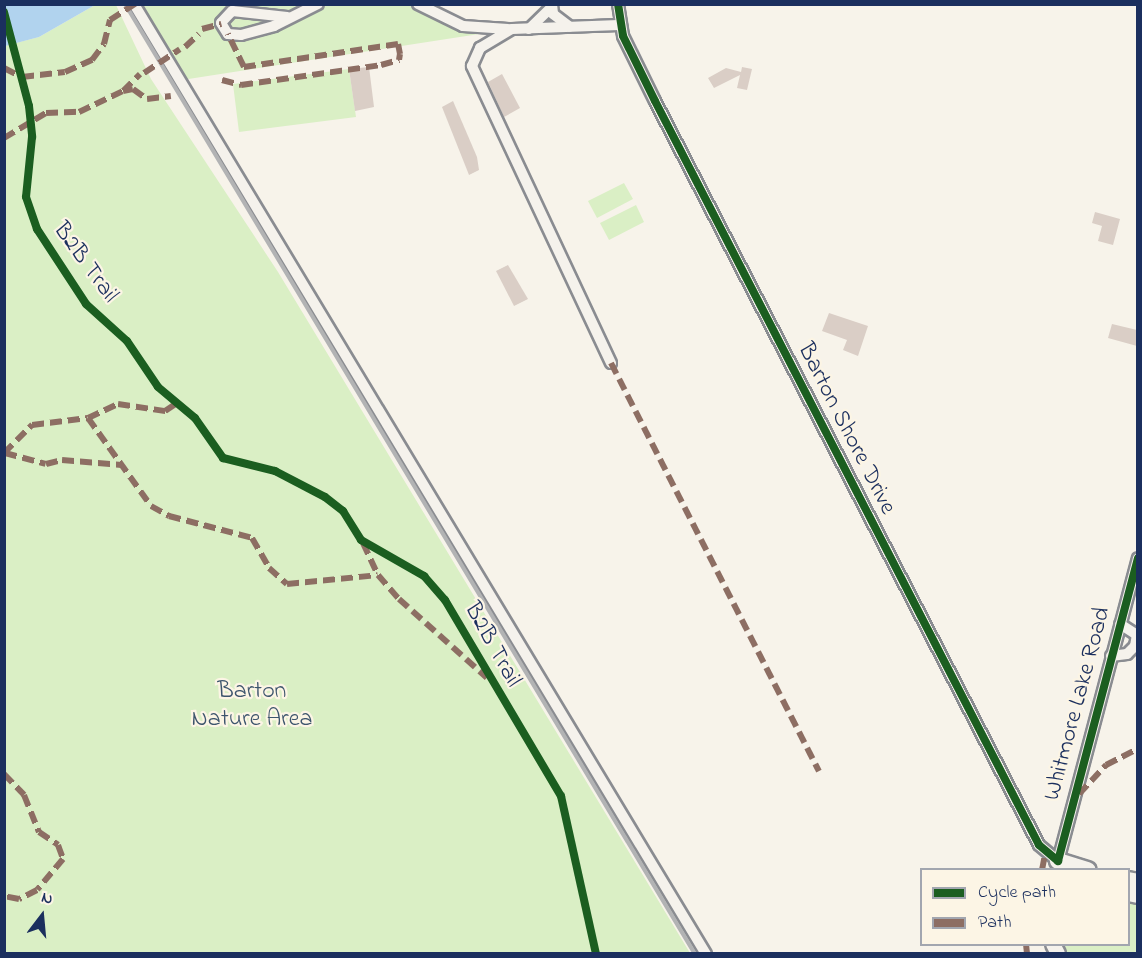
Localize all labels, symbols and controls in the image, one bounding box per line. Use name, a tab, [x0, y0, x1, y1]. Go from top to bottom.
street label: B2B Trail	[46, 217, 124, 309]
street label: Barton Shore Drive	[790, 338, 902, 520]
street label: B2B Trail	[457, 597, 527, 693]
street label: Whitmore Lake Road	[1038, 604, 1118, 804]
park label: Barton Nature Area	[191, 678, 313, 734]
legend	[920, 868, 1130, 946]
text: Cycle path	[978, 880, 1056, 906]
north arrow	[12, 886, 72, 946]
text: N	[38, 886, 55, 912]
text: Path	[978, 910, 1012, 936]

